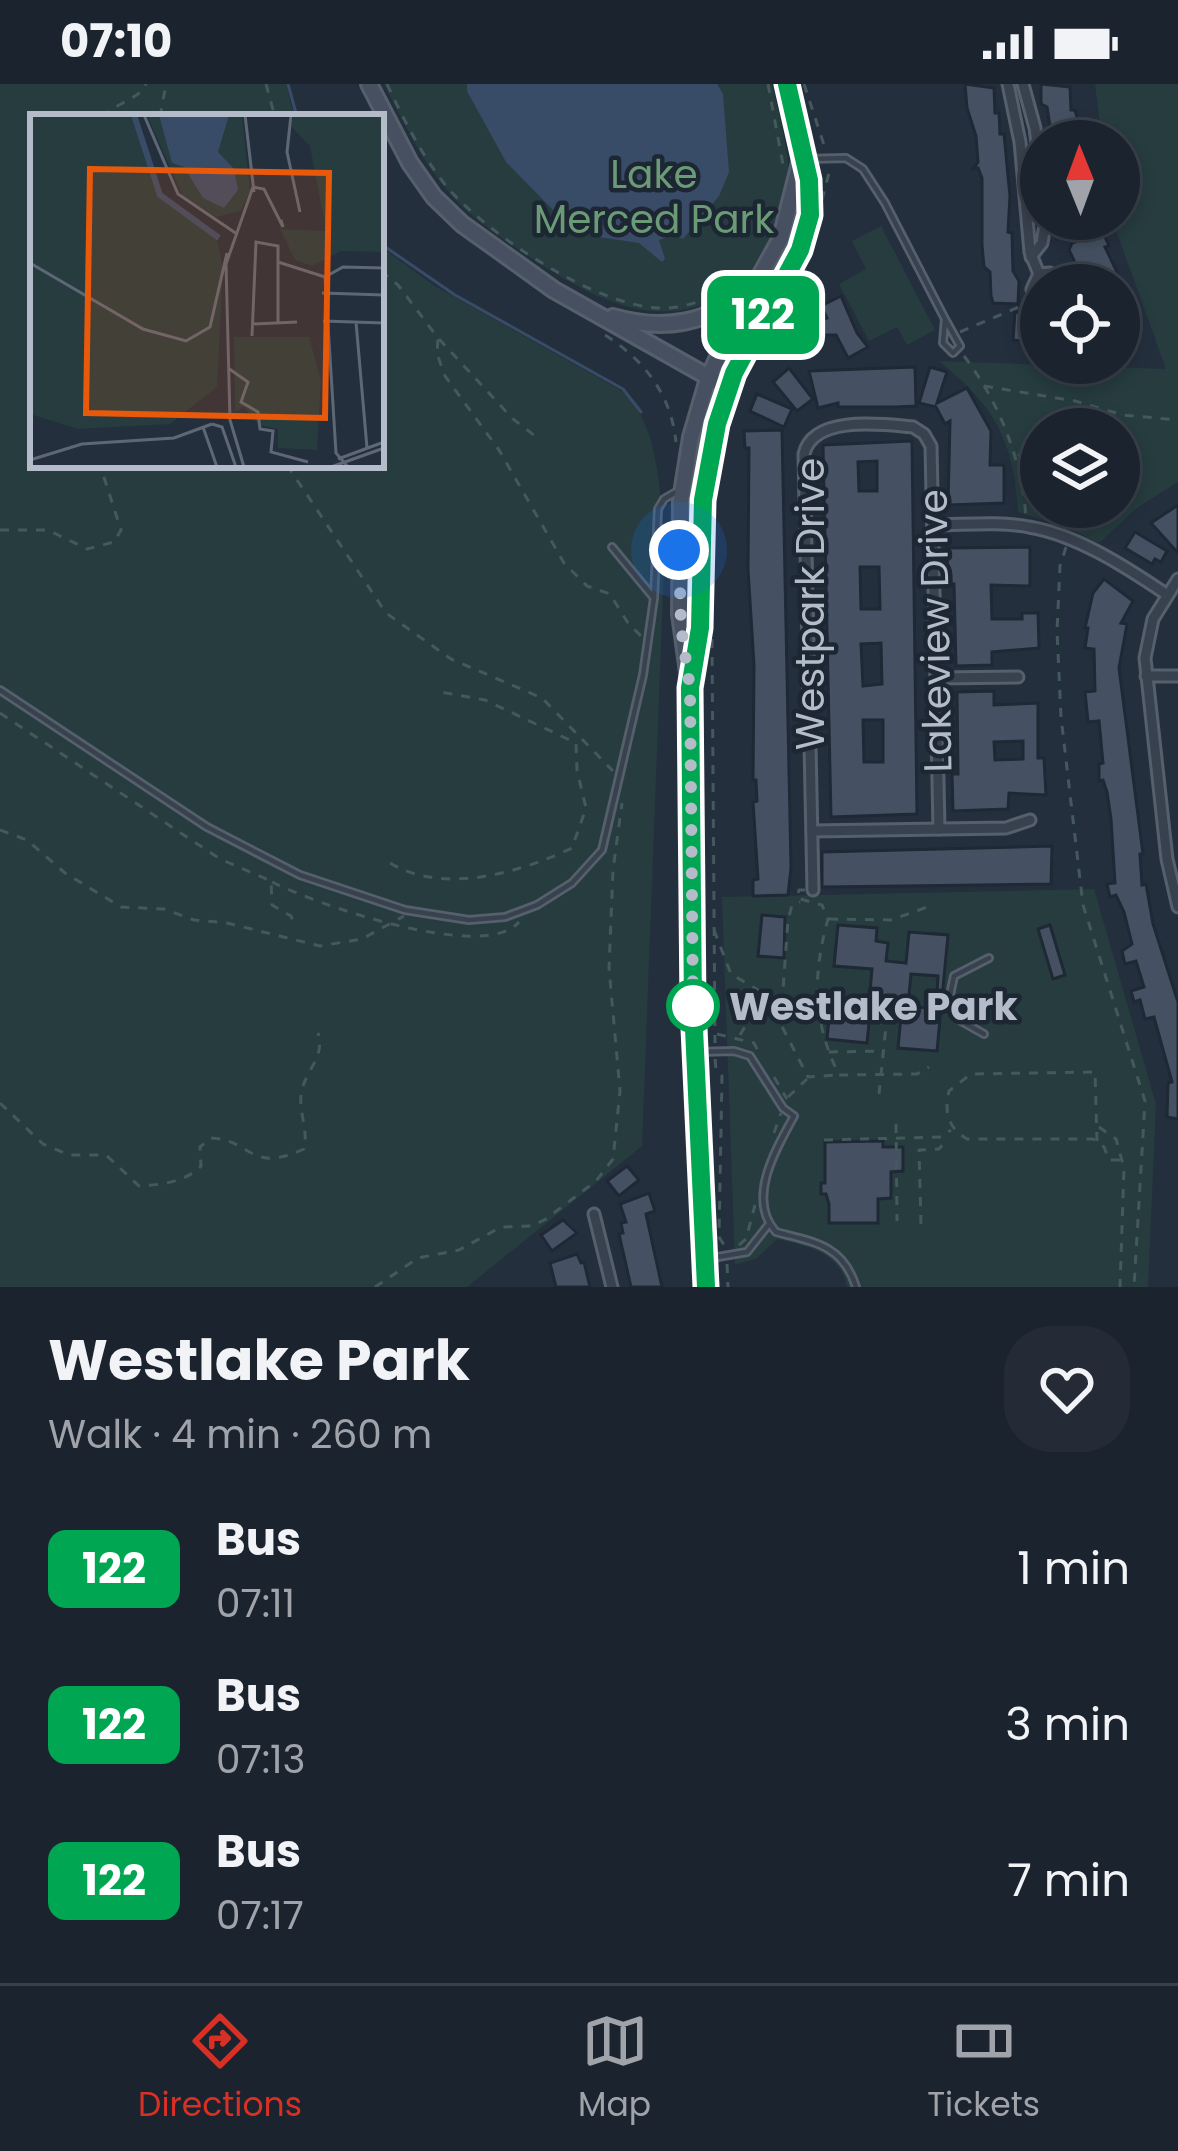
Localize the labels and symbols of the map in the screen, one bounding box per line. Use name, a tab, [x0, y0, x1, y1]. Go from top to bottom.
inset map	[30, 114, 384, 468]
north arrow	[1020, 120, 1140, 240]
park label: Lake Merced Park	[534, 147, 774, 247]
line badge: 122	[694, 276, 832, 354]
street label: Westpark Drive	[783, 458, 838, 750]
street label: Lakeview Drive	[906, 489, 965, 773]
your location	[649, 520, 709, 580]
place label: Westlake Park	[729, 979, 1018, 1034]
marker: Westlake Park	[668, 981, 718, 1031]

